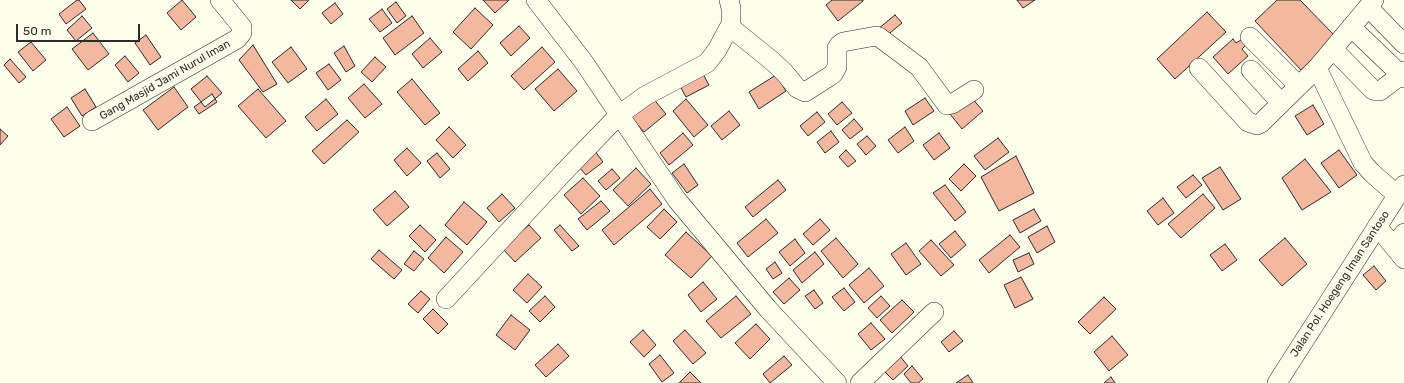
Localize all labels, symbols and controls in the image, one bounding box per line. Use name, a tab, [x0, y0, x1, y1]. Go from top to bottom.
scale bar	[18, 16, 142, 42]
text: 50 m	[23, 24, 51, 38]
street label: Gang Masjid Jami Nurul Iman	[97, 37, 233, 123]
street label: Jalan Pol. Hoegeng Iman Santoso	[1288, 208, 1392, 360]

